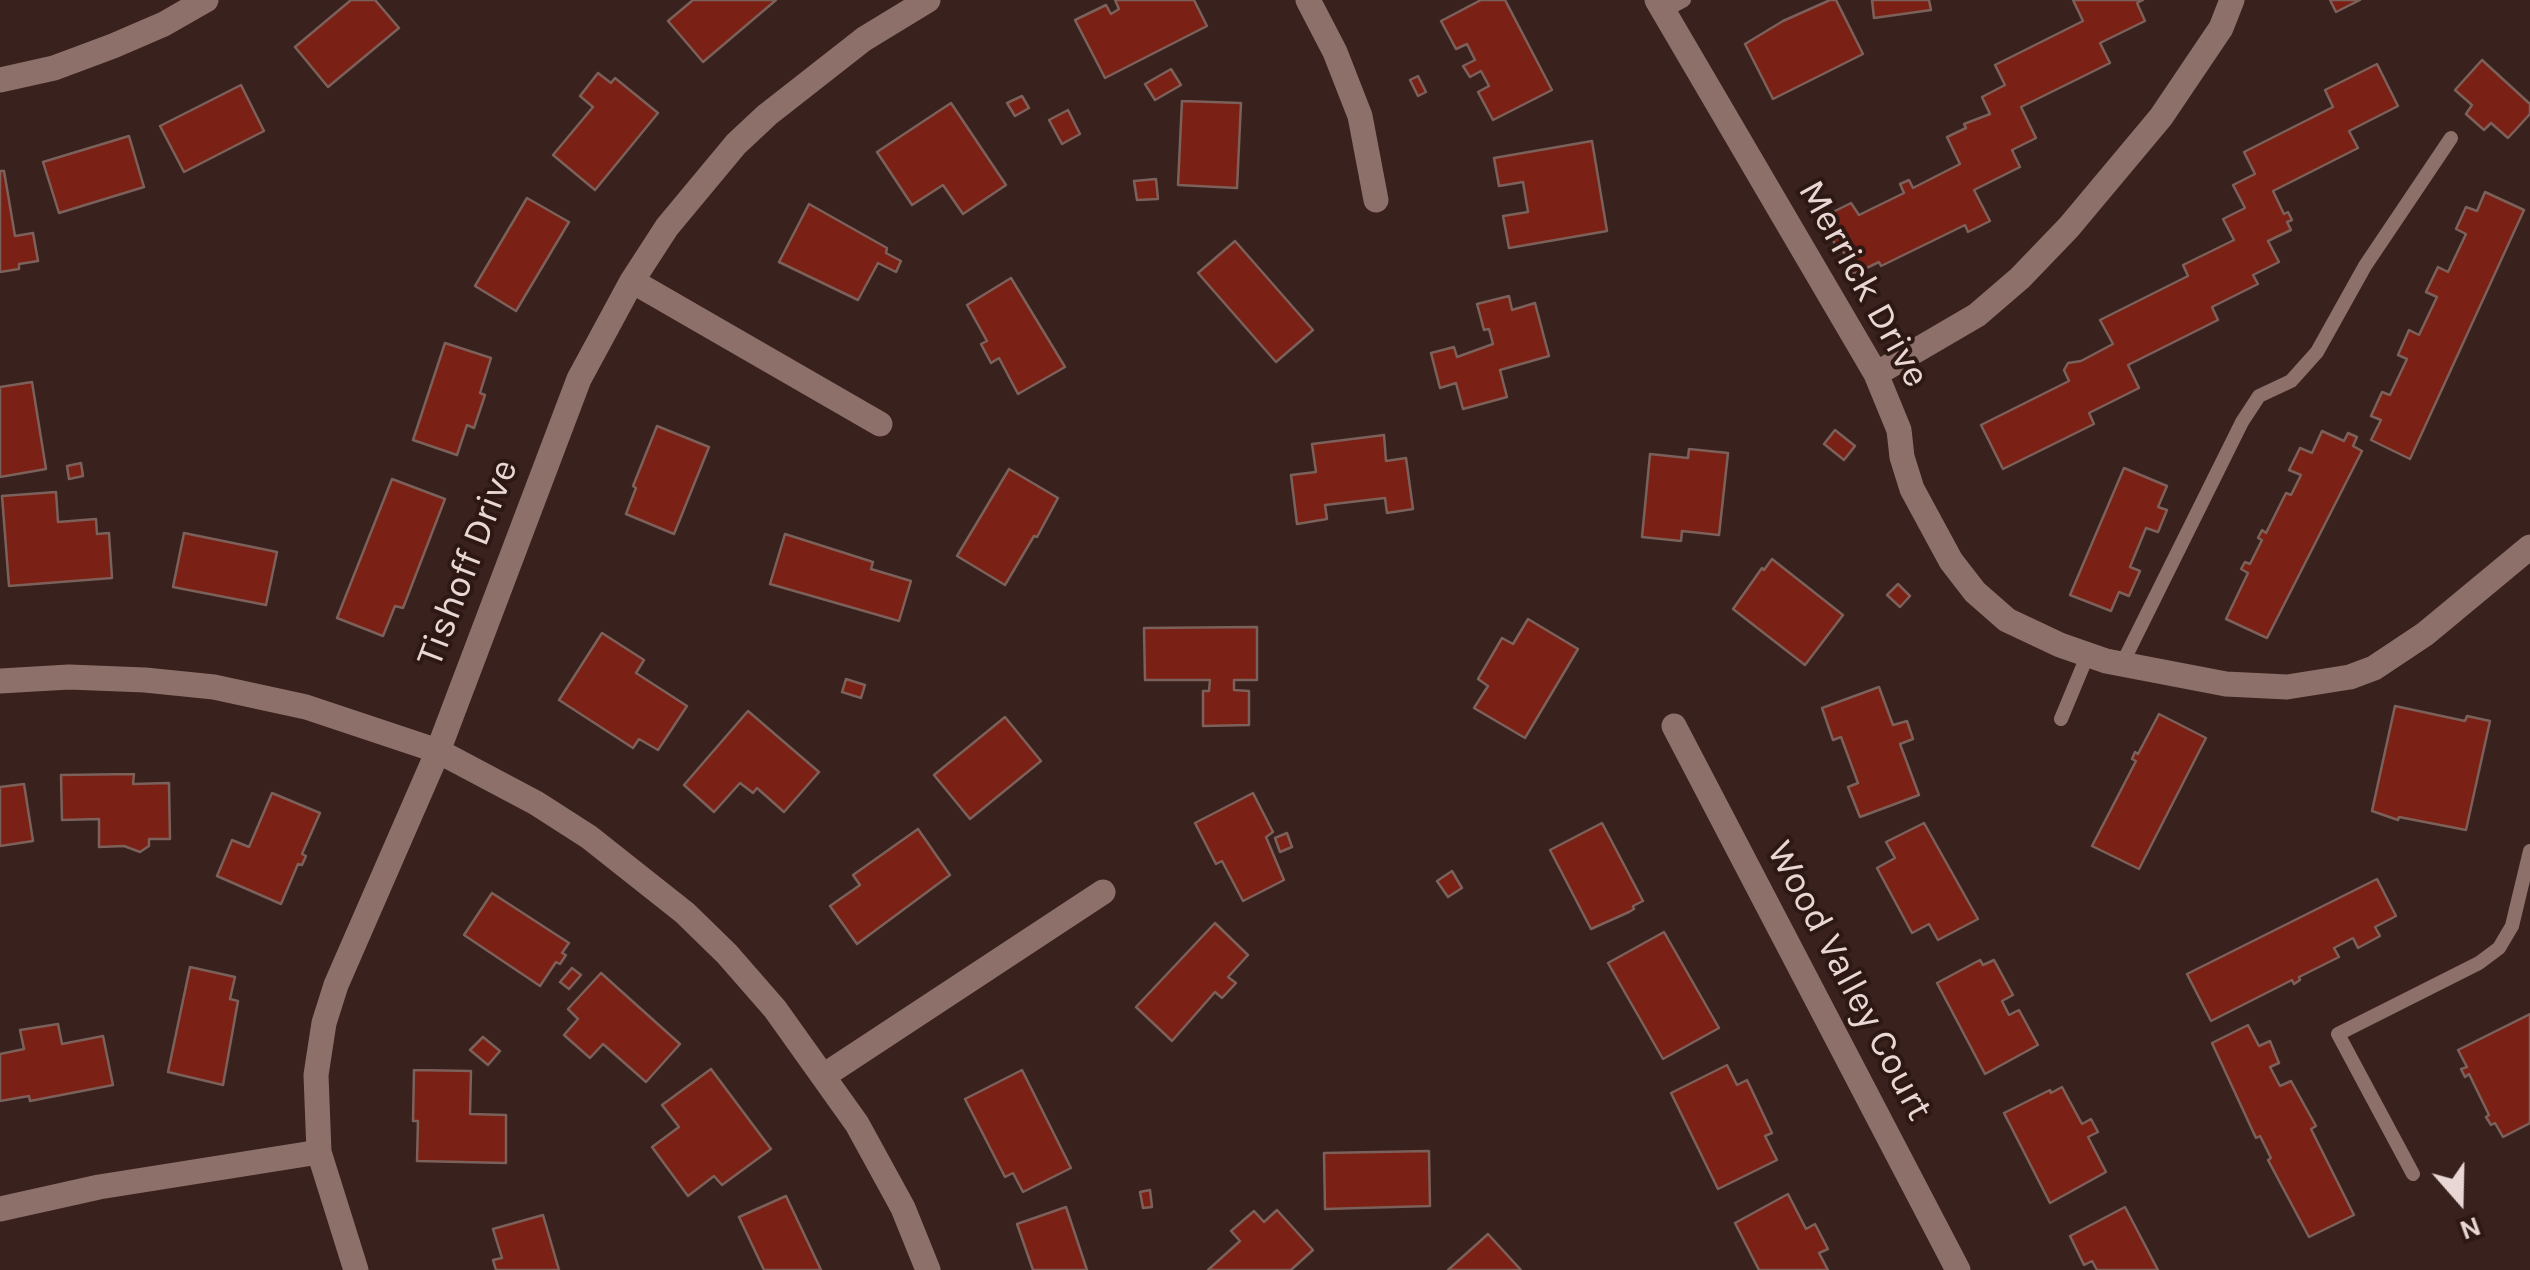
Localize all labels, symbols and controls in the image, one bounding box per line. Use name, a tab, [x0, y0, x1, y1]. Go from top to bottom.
street label: Merrick Drive	[1787, 173, 1939, 395]
street label: Tishoff Drive	[408, 453, 528, 673]
street label: Wood Valley Court	[1756, 834, 1942, 1128]
north arrow	[2410, 1150, 2510, 1250]
text: N	[2455, 1210, 2486, 1248]

